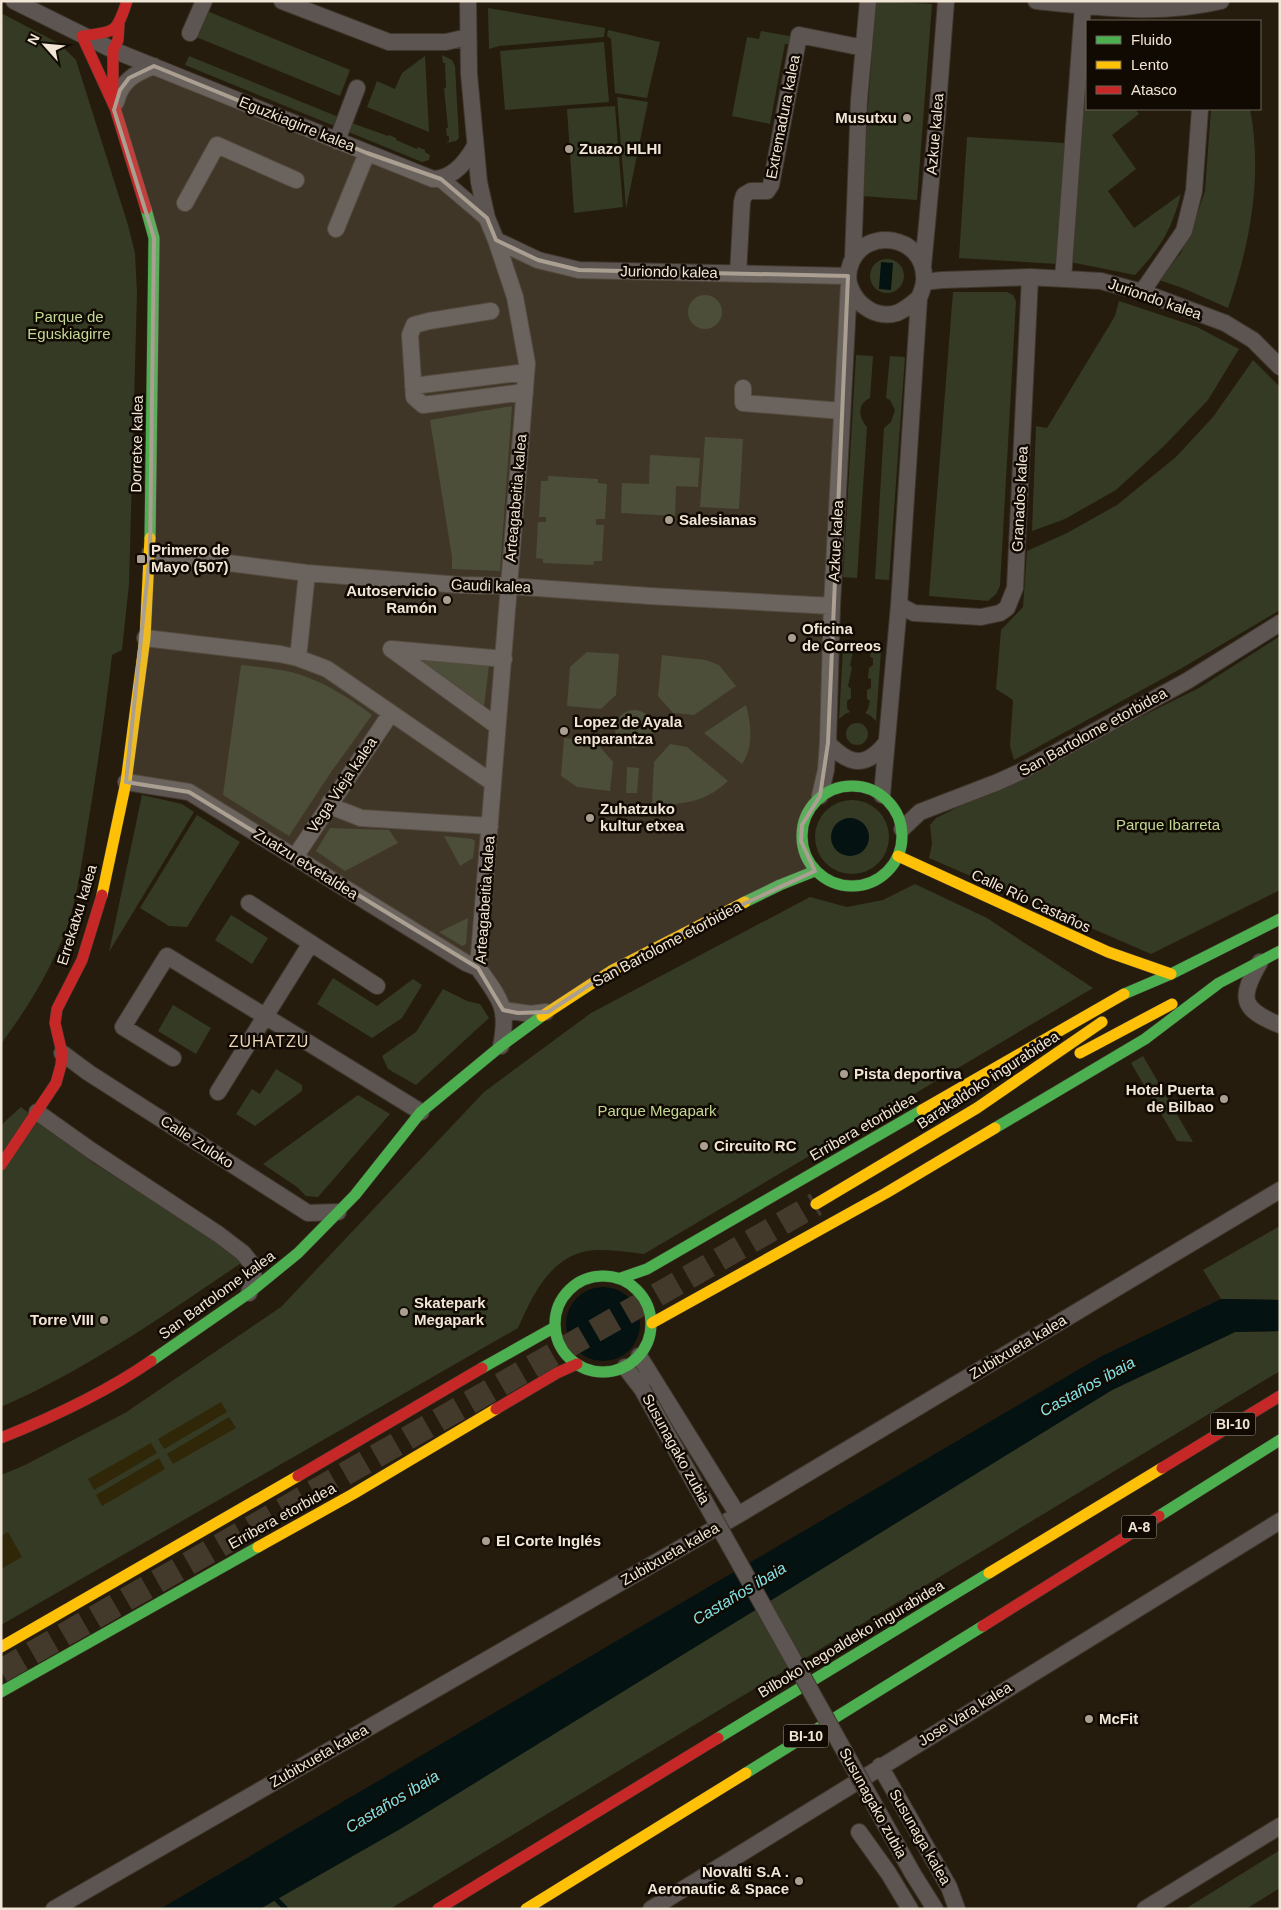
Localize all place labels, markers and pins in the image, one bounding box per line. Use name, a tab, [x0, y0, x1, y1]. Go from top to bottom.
place label: Musutxu	[835, 109, 897, 126]
marker: Musutxu	[901, 112, 913, 124]
place label: Zuazo HLHI	[579, 140, 662, 157]
marker: Zuazo HLHI	[563, 143, 575, 155]
place label: Salesianas	[679, 511, 757, 528]
marker: Salesianas	[663, 514, 675, 526]
place label: Primero de Mayo (507)	[151, 541, 229, 575]
marker: Primero de Mayo (507)	[135, 553, 147, 565]
place label: Autoservicio Ramón	[346, 582, 437, 616]
marker: Autoservicio Ramón	[441, 594, 453, 606]
place label: Oficina de Correos	[802, 620, 881, 654]
marker: Oficina de Correos	[786, 632, 798, 644]
place label: Lopez de Ayala enparantza	[574, 713, 683, 747]
marker: Lopez de Ayala enparantza	[558, 725, 570, 737]
place label: Zuhatzuko kultur etxea	[600, 800, 685, 834]
marker: Zuhatzuko kultur etxea	[584, 812, 596, 824]
place label: Pista deportiva	[854, 1065, 962, 1082]
marker: Pista deportiva	[838, 1068, 850, 1080]
place label: Hotel Puerta de Bilbao	[1126, 1081, 1215, 1115]
marker: Hotel Puerta de Bilbao	[1218, 1093, 1230, 1105]
place label: Circuito RC	[714, 1137, 797, 1154]
marker: Circuito RC	[698, 1140, 710, 1152]
place label: Skatepark Megapark	[414, 1294, 486, 1328]
marker: Skatepark Megapark	[398, 1306, 410, 1318]
place label: Torre VIII	[30, 1311, 94, 1328]
marker: Torre VIII	[98, 1314, 110, 1326]
place label: El Corte Inglés	[496, 1532, 601, 1549]
marker: El Corte Inglés	[480, 1535, 492, 1547]
place label: McFit	[1099, 1710, 1138, 1727]
marker: McFit	[1083, 1713, 1095, 1725]
place label: Novalti S.A . Aeronautic & Space	[647, 1863, 789, 1897]
marker: Novalti S.A . Aeronautic & Space	[793, 1875, 805, 1887]

